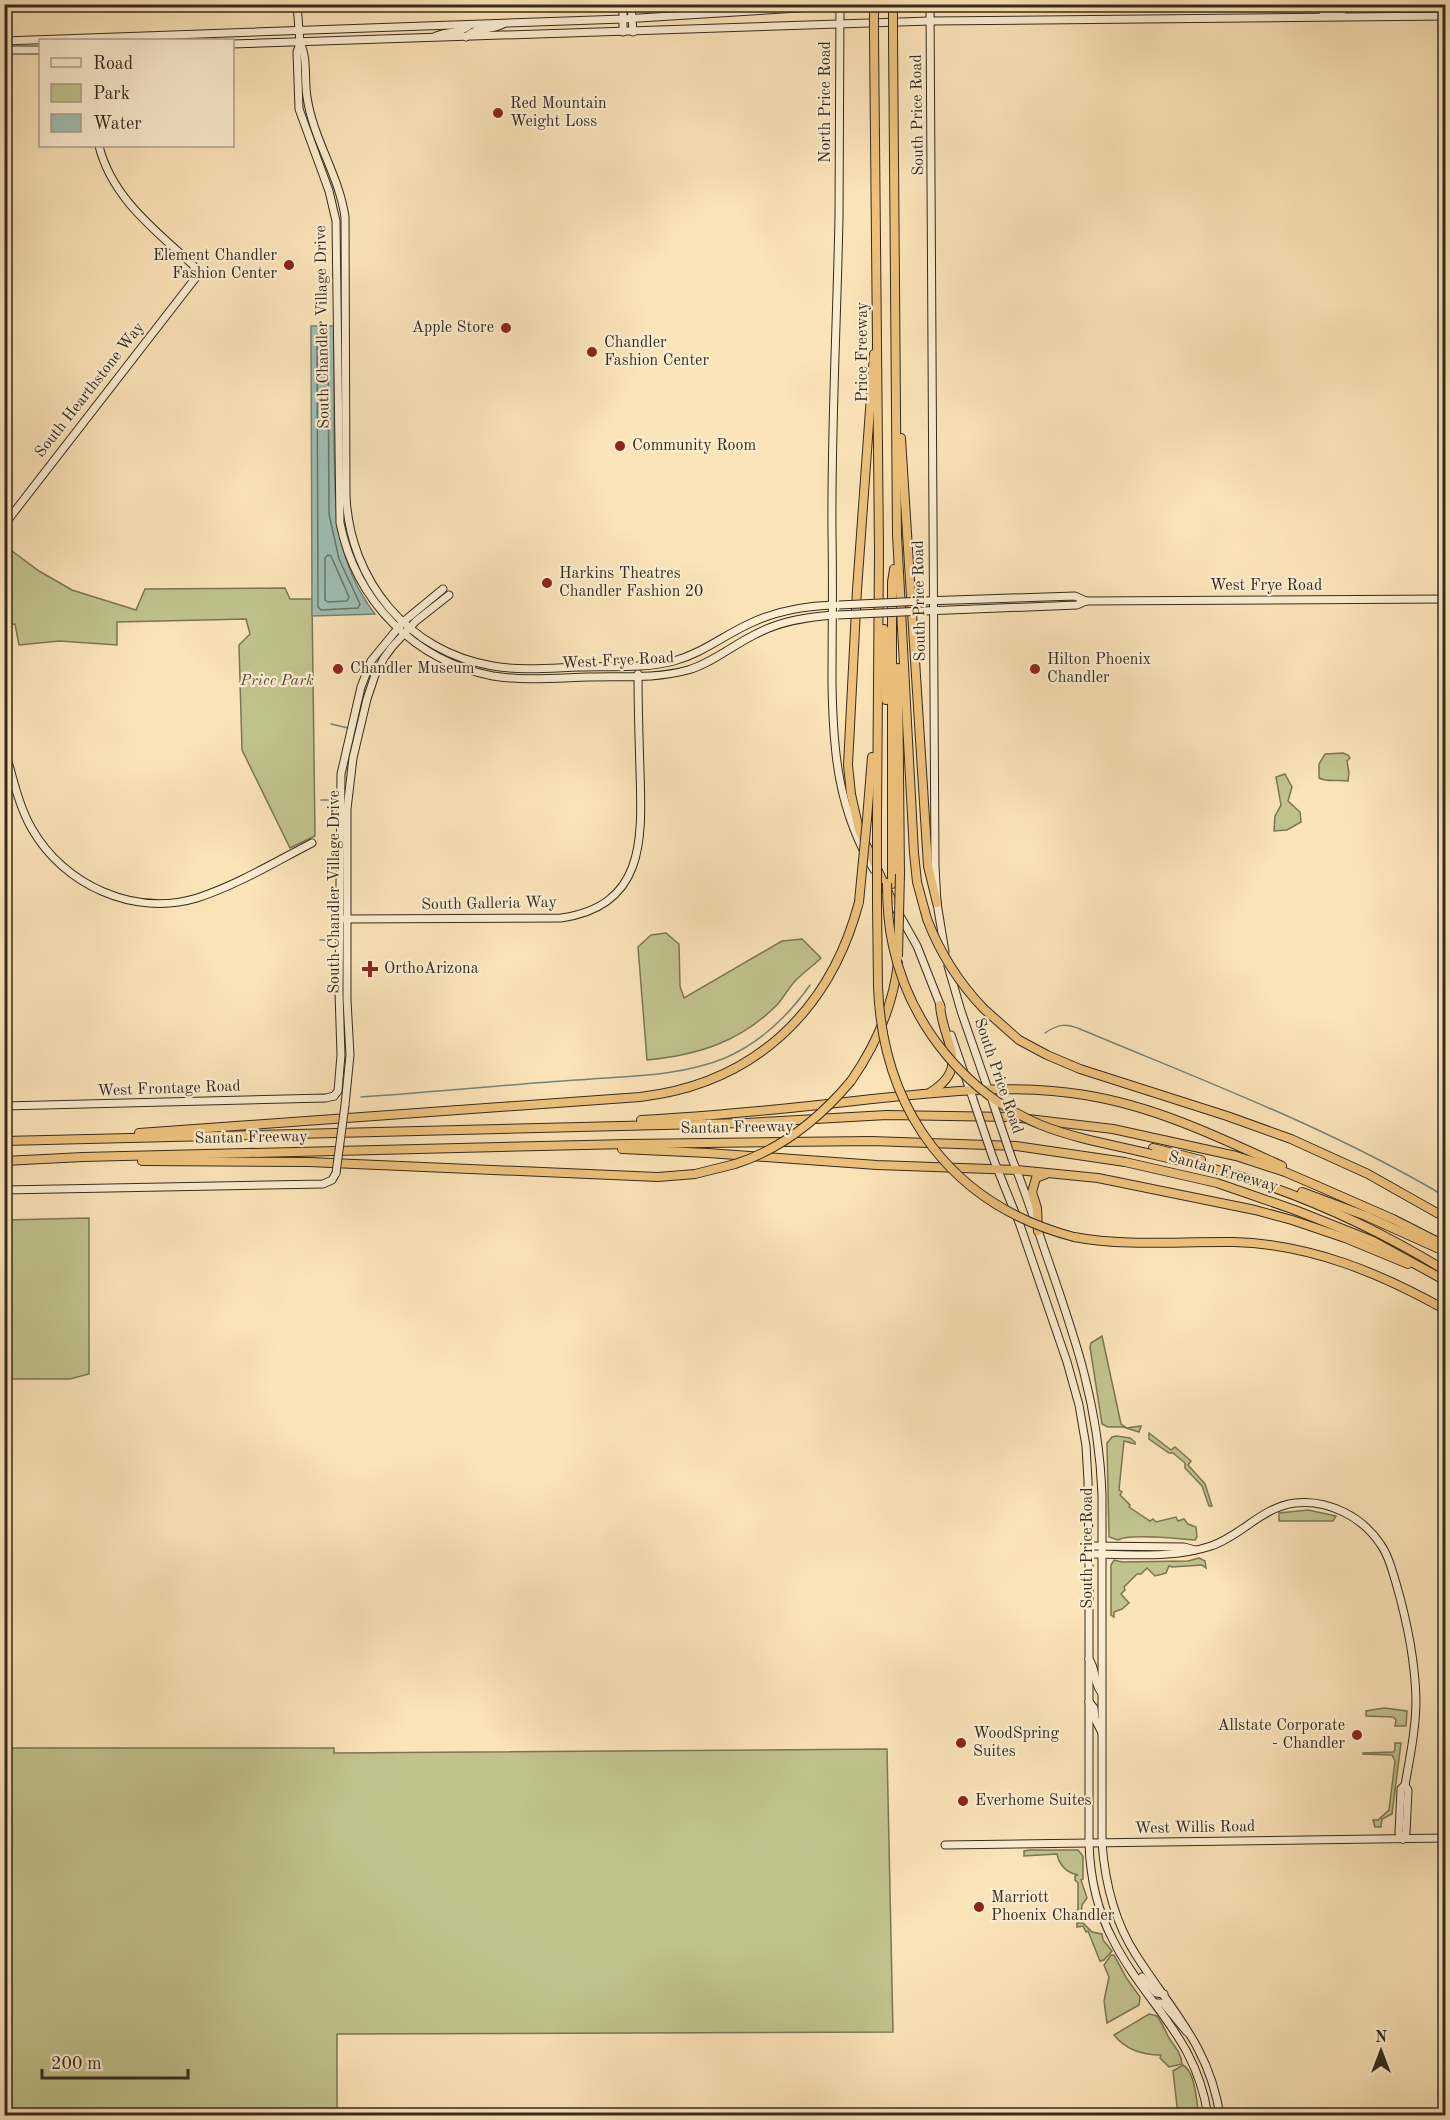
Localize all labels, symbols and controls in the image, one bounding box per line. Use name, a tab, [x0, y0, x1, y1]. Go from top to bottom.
legend	[39, 39, 234, 147]
street label: North Price Road	[818, 41, 834, 163]
street label: South Price Road	[909, 54, 927, 176]
text: Road	[93, 55, 133, 73]
text: Park	[93, 85, 130, 103]
place label: Red Mountain Weight Loss	[510, 96, 607, 130]
marker: Red Mountain Weight Loss	[491, 106, 505, 120]
text: Water	[93, 115, 142, 133]
street label: South Chandler Village Drive	[313, 225, 333, 429]
place label: Element Chandler Fashion Center	[153, 248, 277, 282]
marker: Element Chandler Fashion Center	[282, 258, 296, 272]
street label: Price Freeway	[855, 301, 871, 402]
street label: South Hearthstone Way	[32, 319, 148, 461]
place label: Apple Store	[412, 320, 494, 336]
marker: Apple Store	[499, 321, 513, 335]
place label: Chandler Fashion Center	[604, 335, 709, 369]
marker: Chandler Fashion Center	[585, 345, 599, 359]
place label: Community Room	[632, 438, 756, 454]
marker: Community Room	[613, 439, 627, 453]
street label: South Price Road	[911, 540, 929, 662]
place label: Harkins Theatres Chandler Fashion 20	[559, 566, 703, 600]
marker: Harkins Theatres Chandler Fashion 20	[540, 576, 554, 590]
street label: West Frye Road	[1210, 578, 1322, 594]
street label: West Frye Road	[561, 650, 675, 672]
place label: Hilton Phoenix Chandler	[1047, 652, 1151, 686]
place label: Chandler Museum	[350, 661, 475, 677]
marker: Chandler Museum	[331, 662, 345, 676]
marker: Hilton Phoenix Chandler	[1028, 662, 1042, 676]
park label: Price Park	[239, 673, 314, 689]
street label: South Chandler Village Drive	[327, 790, 343, 994]
street label: South Galleria Way	[421, 895, 558, 913]
marker: OrthoArizona	[361, 960, 379, 978]
place label: OrthoArizona	[384, 961, 479, 977]
street label: South Price Road	[971, 1016, 1025, 1136]
street label: West Frontage Road	[97, 1079, 241, 1099]
street label: Santan Freeway	[680, 1119, 794, 1137]
street label: Santan Freeway	[194, 1129, 308, 1147]
street label: Santan Freeway	[1166, 1149, 1280, 1195]
street label: South Price Road	[1080, 1487, 1096, 1609]
place label: Allstate Corporate - Chandler	[1217, 1718, 1345, 1752]
place label: WoodSpring Suites	[973, 1726, 1060, 1760]
marker: Allstate Corporate - Chandler	[1350, 1728, 1364, 1742]
marker: WoodSpring Suites	[954, 1736, 968, 1750]
place label: Everhome Suites	[975, 1793, 1092, 1809]
marker: Everhome Suites	[956, 1794, 970, 1808]
street label: West Willis Road	[1135, 1819, 1255, 1837]
place label: Marriott Phoenix Chandler	[991, 1890, 1115, 1924]
marker: Marriott Phoenix Chandler	[972, 1900, 986, 1914]
north arrow	[1351, 2021, 1411, 2081]
text: N	[1375, 2030, 1388, 2046]
scale bar	[42, 2042, 188, 2080]
text: 200 m	[51, 2055, 102, 2073]

